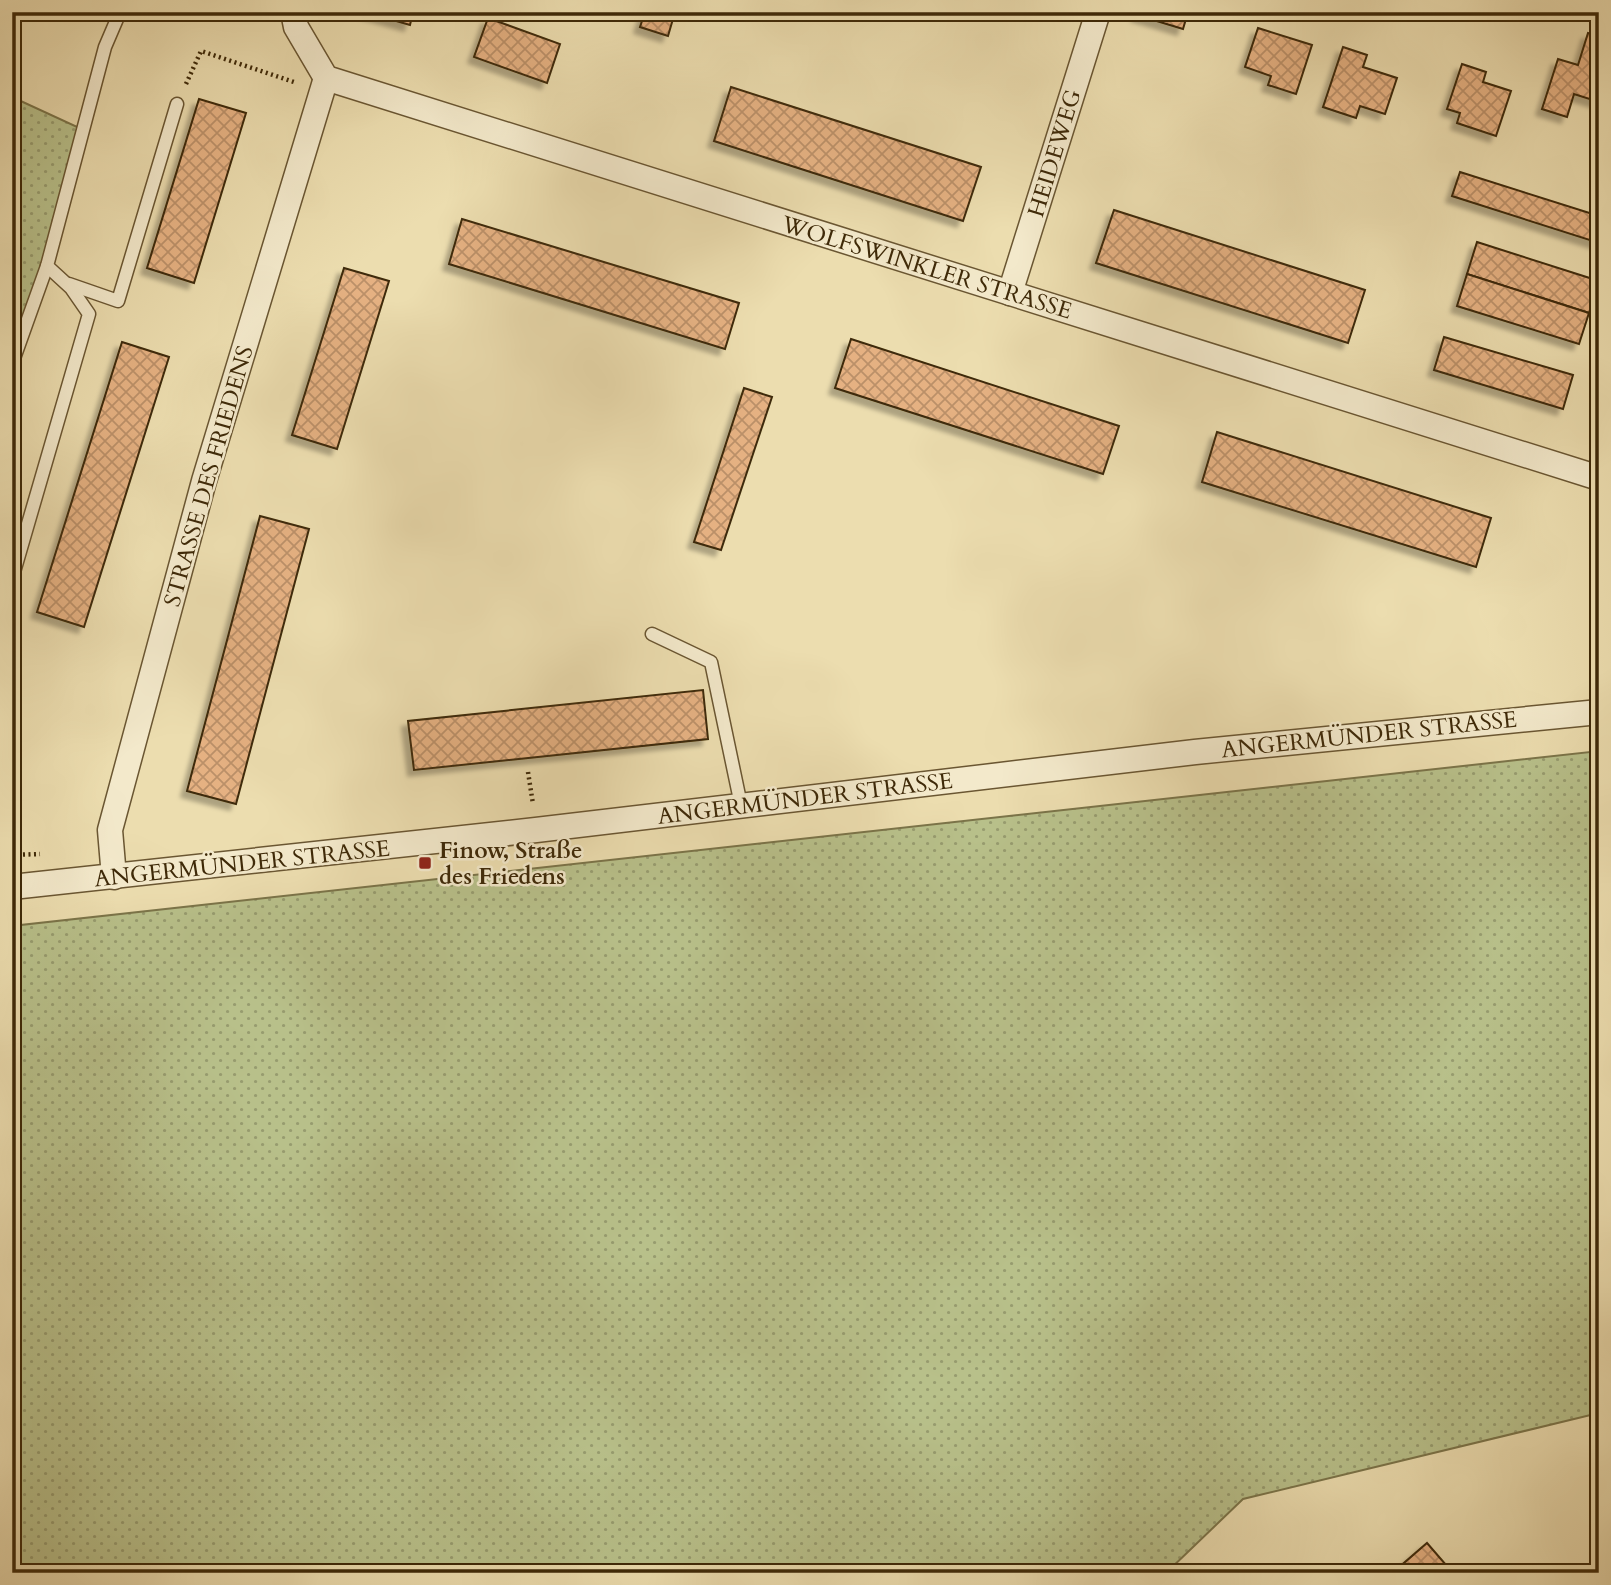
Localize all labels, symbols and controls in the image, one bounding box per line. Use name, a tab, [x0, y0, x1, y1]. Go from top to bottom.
street label: HEIDEWEG	[1020, 86, 1089, 221]
street label: WOLFSWINKLER STRASSE	[777, 208, 1076, 326]
street label: STRASSE DES FRIEDENS	[156, 342, 261, 610]
street label: ANGERMÜNDER STRASSE	[1220, 704, 1519, 765]
street label: ANGERMÜNDER STRASSE	[656, 765, 954, 832]
street label: ANGERMÜNDER STRASSE	[93, 833, 392, 894]
place label: Finow, Straße des Friedens	[439, 835, 582, 892]
marker: Finow, Straße des Friedens	[417, 855, 433, 871]

